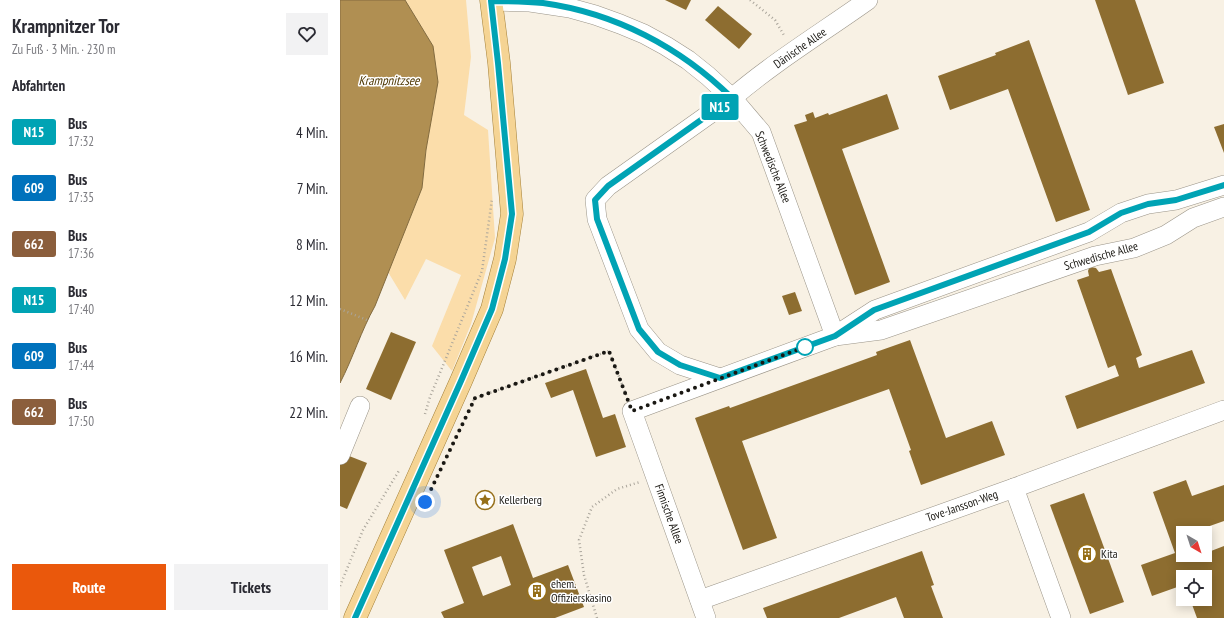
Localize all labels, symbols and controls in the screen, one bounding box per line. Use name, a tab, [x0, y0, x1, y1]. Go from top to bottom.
button: heart	[286, 13, 328, 55]
text: Krampnitzer Tor	[12, 14, 120, 38]
street label: Dänische Allee	[770, 24, 829, 71]
text: Zu Fuß · 3 Min. · 230 m	[12, 41, 115, 58]
water label: Krampnitzsee	[359, 72, 421, 89]
text: Abfahrten	[12, 76, 65, 95]
line badge: N15	[697, 94, 743, 120]
text: N15	[710, 98, 730, 116]
text: Bus	[68, 114, 87, 133]
text: N15	[24, 123, 44, 141]
text: 4 Min.	[296, 123, 328, 142]
street label: Schwedische Allee	[752, 129, 795, 205]
text: 17:32	[68, 133, 94, 150]
text: Bus	[68, 170, 87, 189]
text: 609	[24, 179, 44, 197]
text: 7 Min.	[297, 179, 328, 198]
text: 17:35	[68, 189, 94, 206]
text: Bus	[68, 226, 87, 245]
text: 662	[24, 235, 44, 253]
text: 8 Min.	[296, 235, 328, 254]
street label: Schwedische Allee	[1062, 238, 1140, 273]
text: 17:36	[68, 245, 94, 262]
text: Bus	[68, 282, 87, 301]
text: N15	[24, 291, 44, 309]
text: 12 Min.	[289, 291, 328, 310]
text: 17:40	[68, 301, 94, 318]
text: Bus	[68, 338, 87, 357]
unlabelled marker	[796, 338, 814, 356]
text: 609	[24, 347, 44, 365]
text: 16 Min.	[289, 347, 328, 366]
text: 17:44	[68, 357, 94, 374]
text: Bus	[68, 394, 87, 413]
text: 662	[24, 403, 44, 421]
text: 22 Min.	[289, 403, 328, 422]
text: 17:50	[68, 413, 94, 430]
street label: Finnische Allee	[652, 482, 687, 546]
street label: Tove-Jansson-Weg	[924, 486, 1000, 525]
place icon: Kellerberg	[474, 489, 496, 511]
your location	[415, 492, 435, 512]
place label: Kellerberg	[499, 492, 542, 507]
north arrow	[1176, 526, 1212, 562]
map controls	[1176, 526, 1212, 606]
building icon: Kita	[1076, 543, 1098, 565]
place label: Kita	[1101, 546, 1118, 561]
button: Route	[12, 564, 166, 610]
button: Tickets	[174, 564, 328, 610]
button: locate	[1176, 570, 1212, 606]
place label: ehem. Offizierskasino	[551, 576, 612, 605]
building icon: ehem. Offizierskasino	[526, 580, 548, 602]

